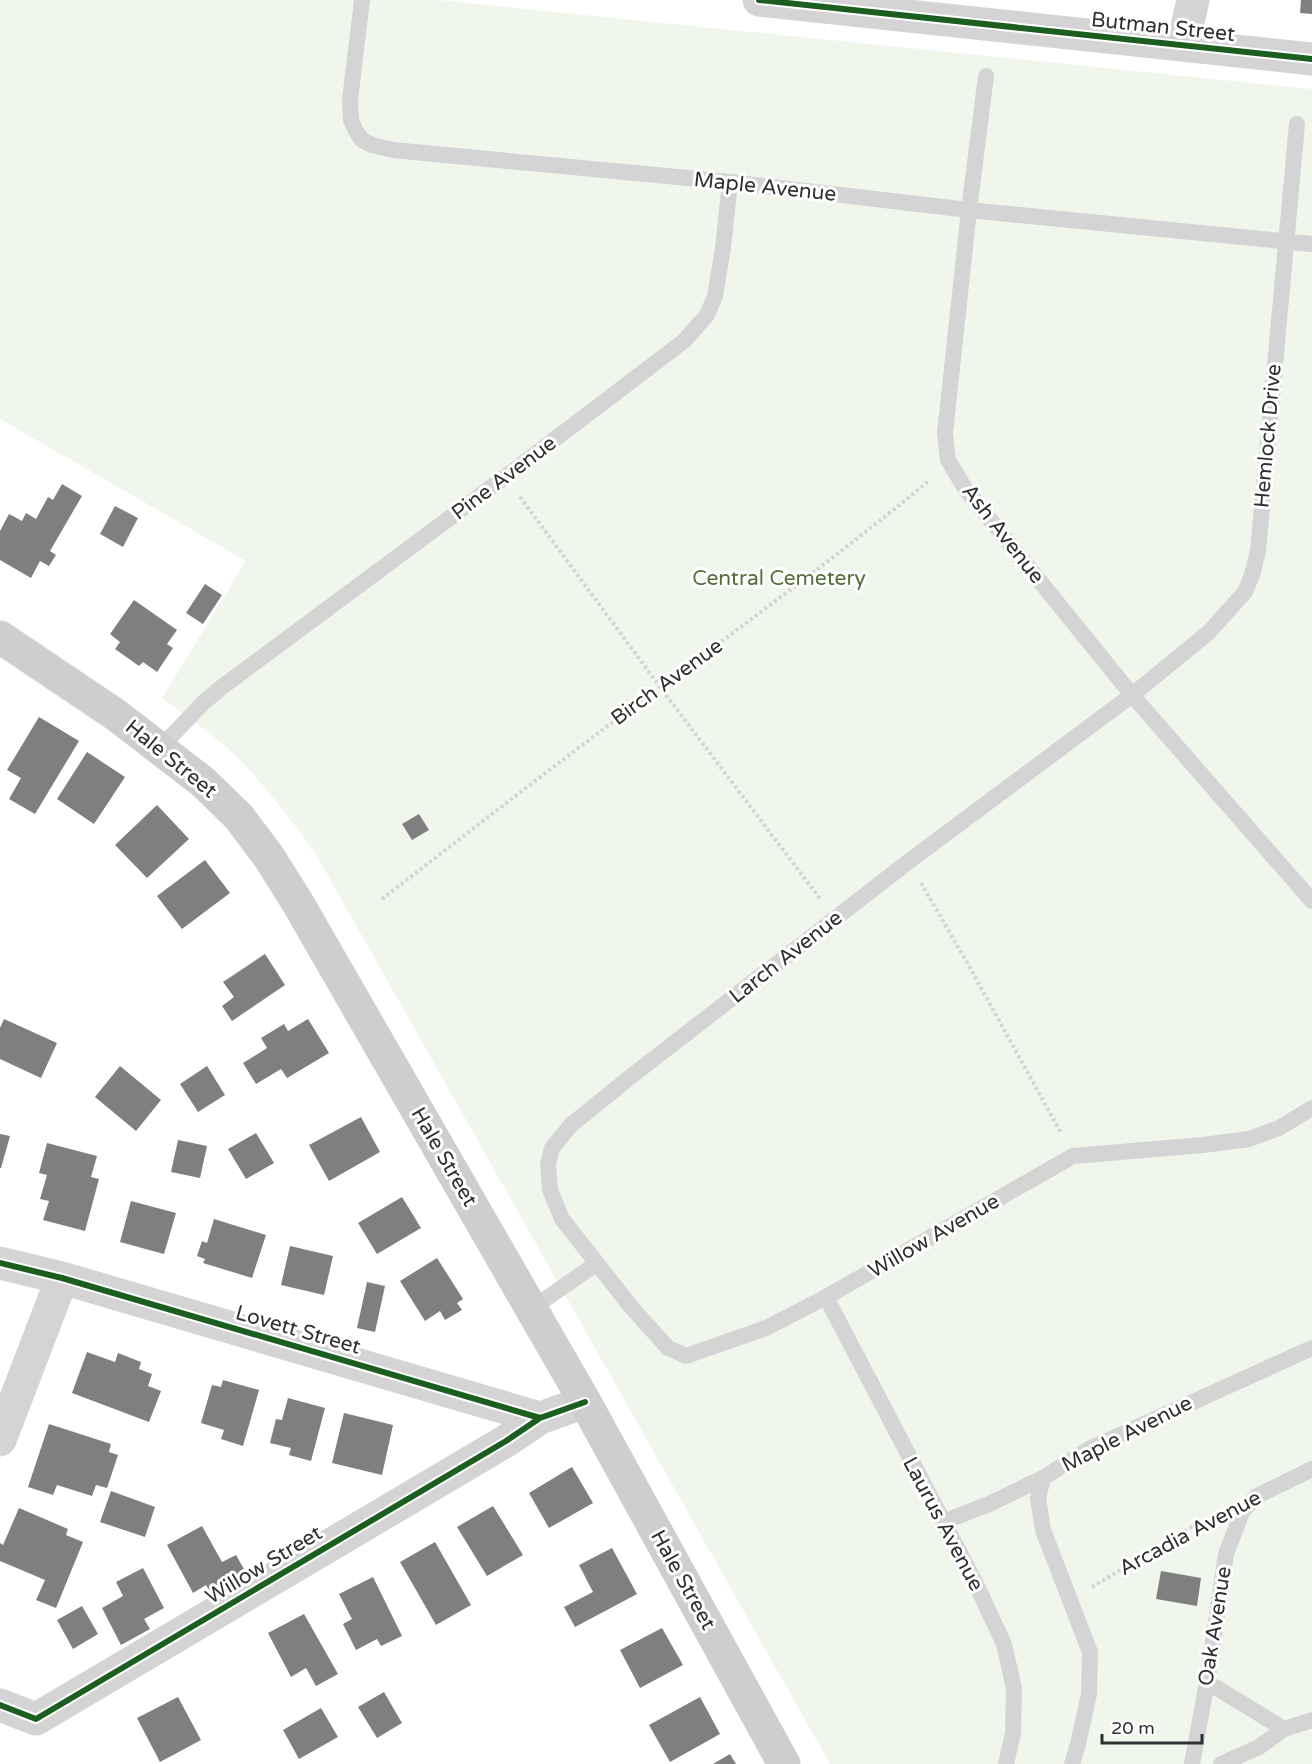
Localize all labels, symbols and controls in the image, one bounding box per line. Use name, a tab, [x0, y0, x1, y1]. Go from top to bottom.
street label: Butman Street	[1090, 7, 1236, 47]
street label: Maple Avenue	[693, 167, 838, 207]
street label: Hemlock Drive	[1249, 363, 1287, 509]
street label: Pine Avenue	[447, 430, 561, 525]
street label: Ash Avenue	[956, 479, 1050, 589]
park label: Central Cemetery	[692, 566, 866, 591]
street label: Birch Avenue	[606, 633, 728, 731]
street label: Hale Street	[120, 715, 222, 803]
street label: Larch Avenue	[725, 905, 847, 1009]
street label: Hale Street	[406, 1103, 482, 1211]
street label: Willow Avenue	[864, 1188, 1004, 1283]
street label: Lovett Street	[233, 1300, 363, 1360]
street label: Maple Avenue	[1058, 1390, 1197, 1478]
street label: Laurus Avenue	[897, 1453, 989, 1595]
street label: Arcadia Avenue	[1115, 1485, 1265, 1581]
street label: Willow Street	[201, 1520, 327, 1610]
street label: Hale Street	[645, 1526, 721, 1634]
street label: Oak Avenue	[1193, 1564, 1237, 1688]
scale bar	[1102, 1707, 1202, 1745]
text: 20 m	[1111, 1717, 1155, 1739]

